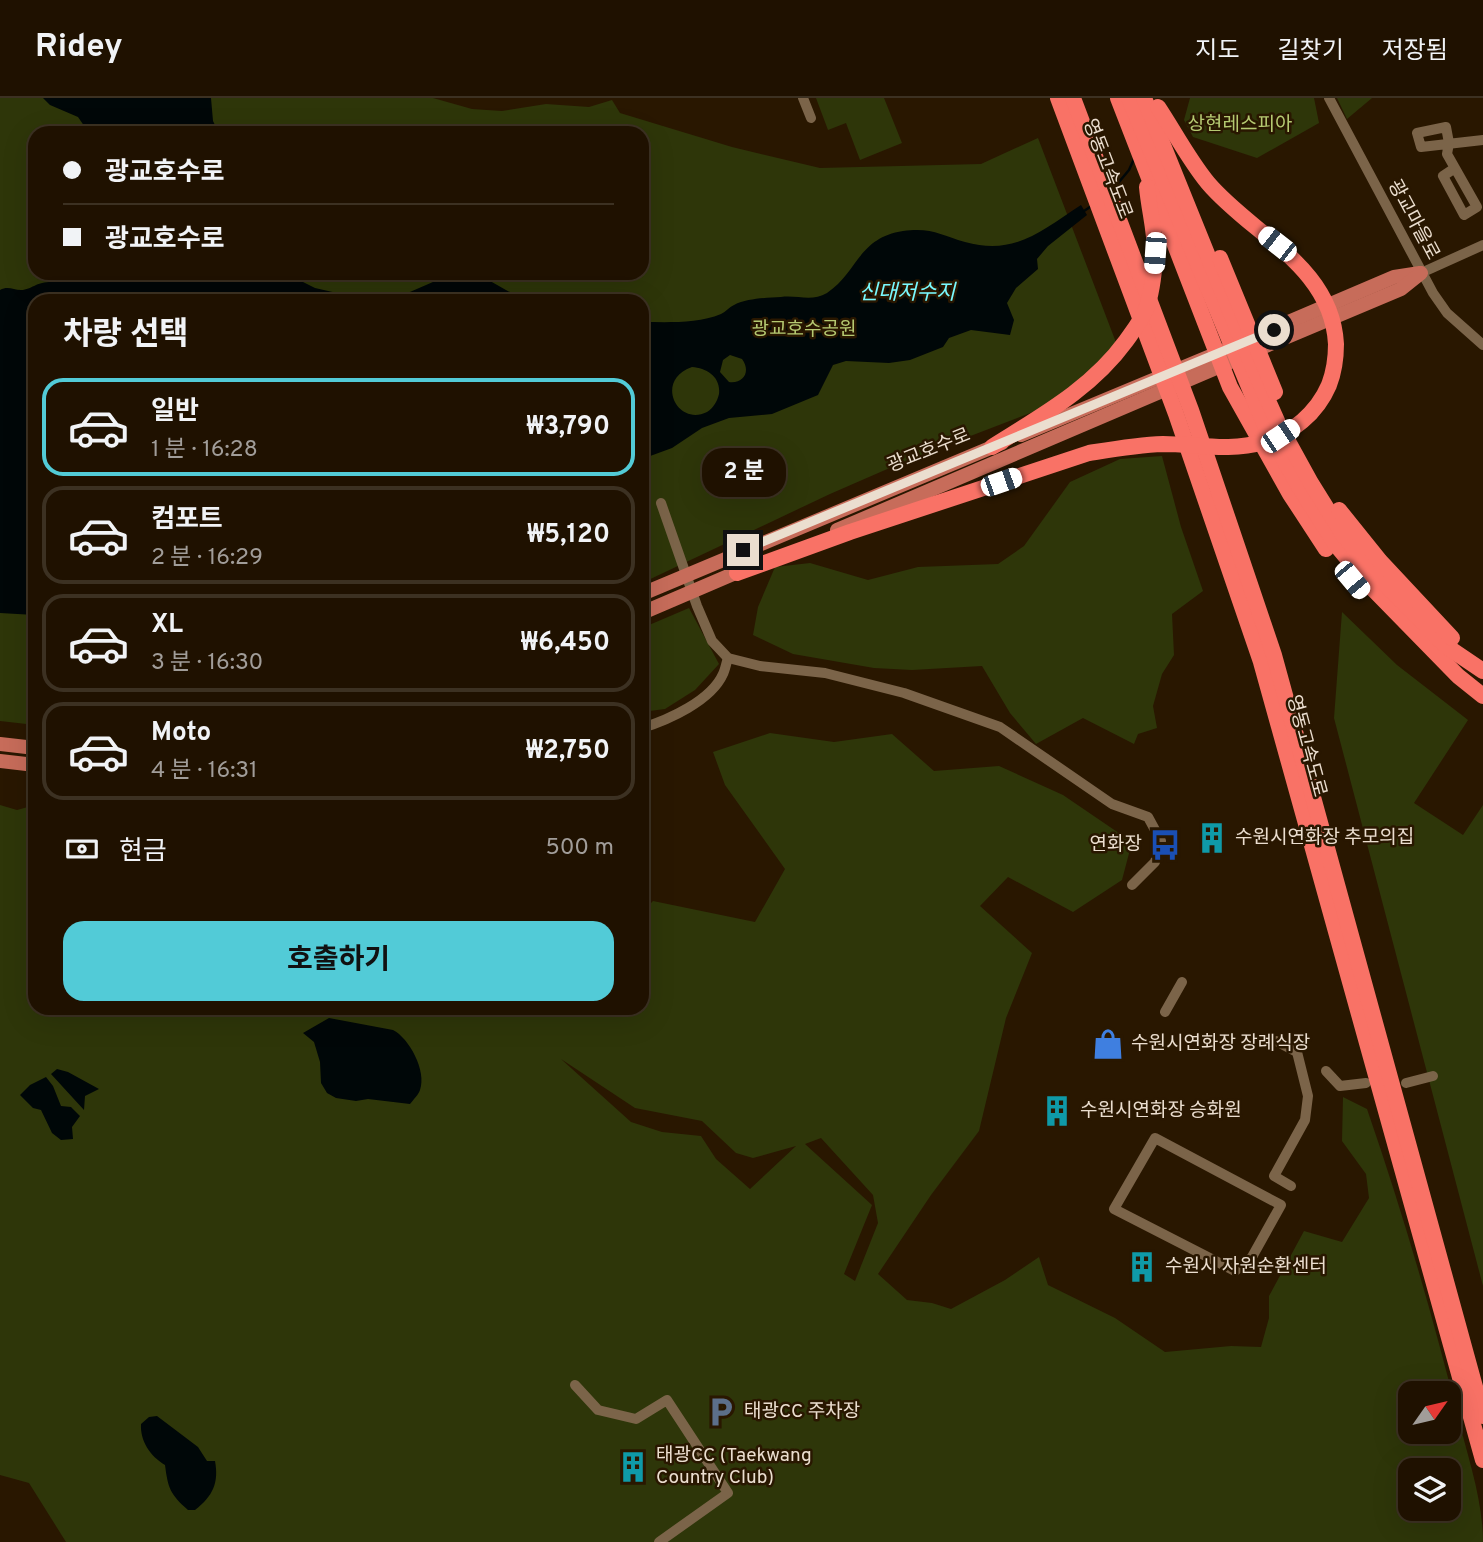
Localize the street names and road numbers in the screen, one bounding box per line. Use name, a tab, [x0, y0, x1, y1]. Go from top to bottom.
street label: 영동고속도로	[1077, 116, 1137, 222]
street label: 광교마을로	[1382, 176, 1444, 264]
street label: 광교호수로	[884, 424, 974, 478]
street label: 영동고속도로	[1281, 692, 1331, 800]

